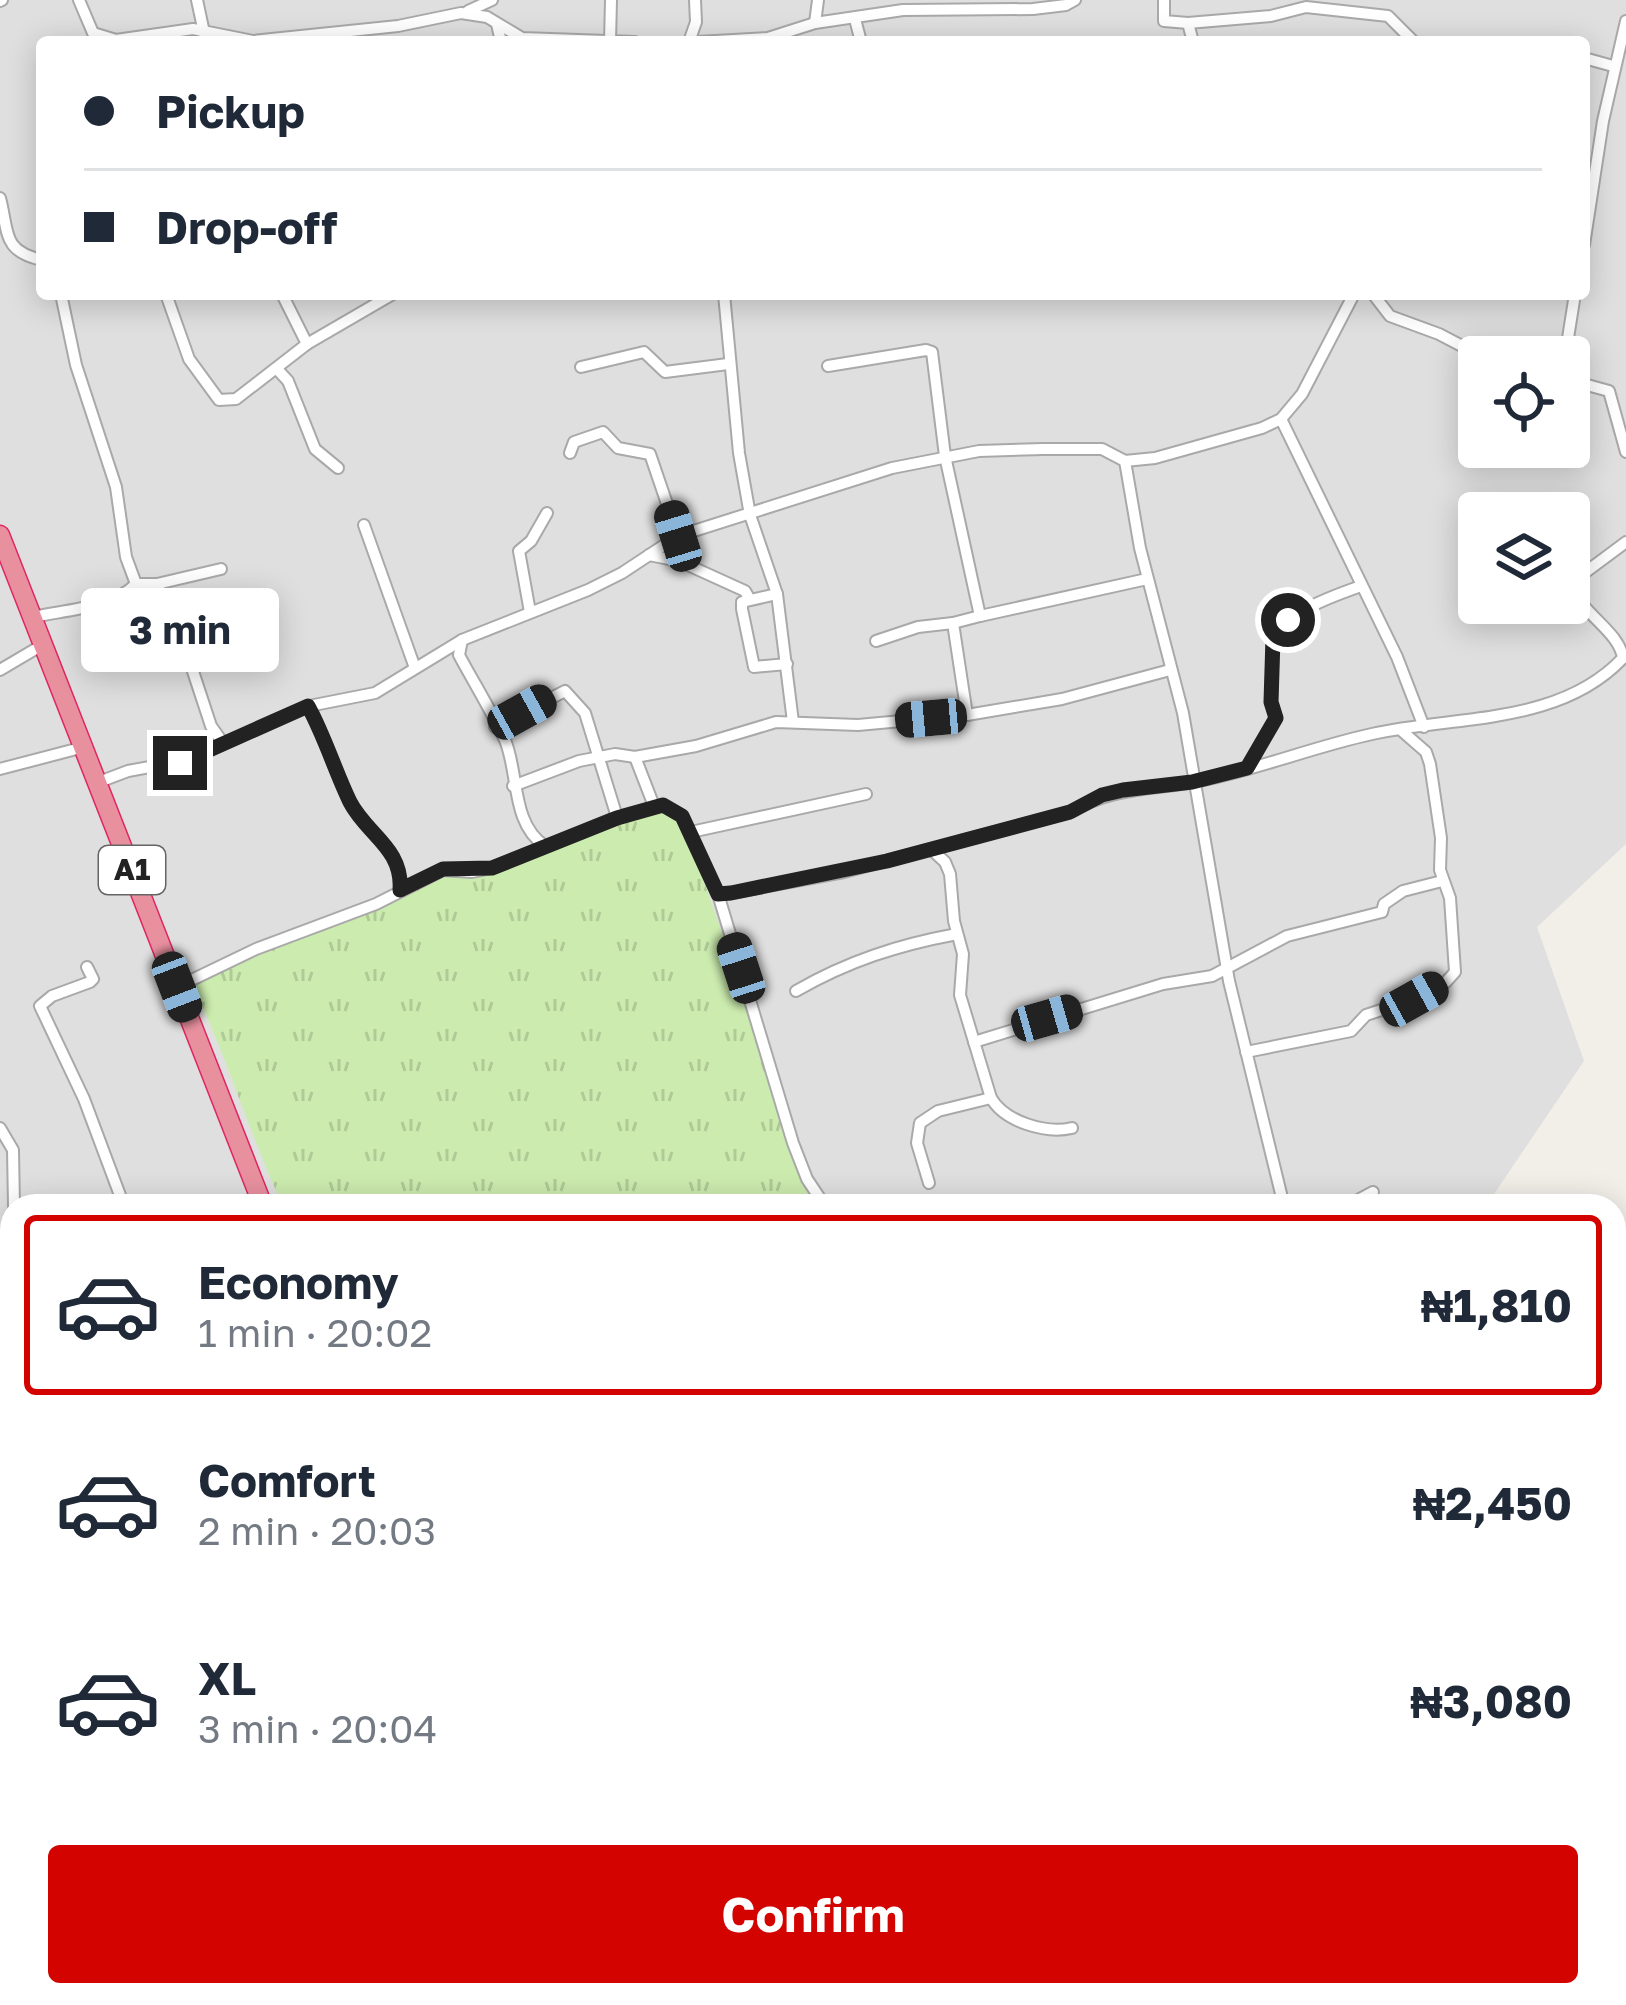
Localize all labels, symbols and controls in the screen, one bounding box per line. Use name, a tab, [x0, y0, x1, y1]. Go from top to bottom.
text: Pickup	[156, 84, 305, 138]
text: Drop-off	[156, 200, 337, 254]
map controls	[1458, 336, 1590, 624]
button: locate	[1458, 336, 1590, 468]
button: layers	[1458, 492, 1590, 624]
car	[650, 496, 706, 576]
callout: 3 min	[81, 589, 279, 673]
route start	[1261, 593, 1315, 647]
text: 3 min	[129, 606, 231, 653]
car	[482, 679, 562, 745]
car	[894, 697, 968, 739]
route end	[153, 736, 207, 790]
road number: A1	[99, 846, 165, 894]
car	[713, 928, 769, 1008]
car	[147, 947, 207, 1027]
car	[1374, 966, 1454, 1032]
car	[1007, 991, 1087, 1045]
icon: car	[54, 1251, 162, 1359]
text: Economy	[198, 1255, 399, 1309]
text: ₦1,810	[1421, 1278, 1572, 1332]
text: 1 min · 20:02	[198, 1309, 432, 1356]
icon: car	[54, 1449, 162, 1557]
text: Comfort	[198, 1453, 376, 1507]
text: ₦2,450	[1413, 1476, 1572, 1530]
text: 2 min · 20:03	[198, 1507, 436, 1554]
icon: car	[54, 1647, 162, 1755]
text: XL	[198, 1651, 256, 1705]
text: ₦3,080	[1410, 1674, 1572, 1728]
text: 3 min · 20:04	[198, 1705, 437, 1752]
button: Confirm	[48, 1845, 1578, 1983]

